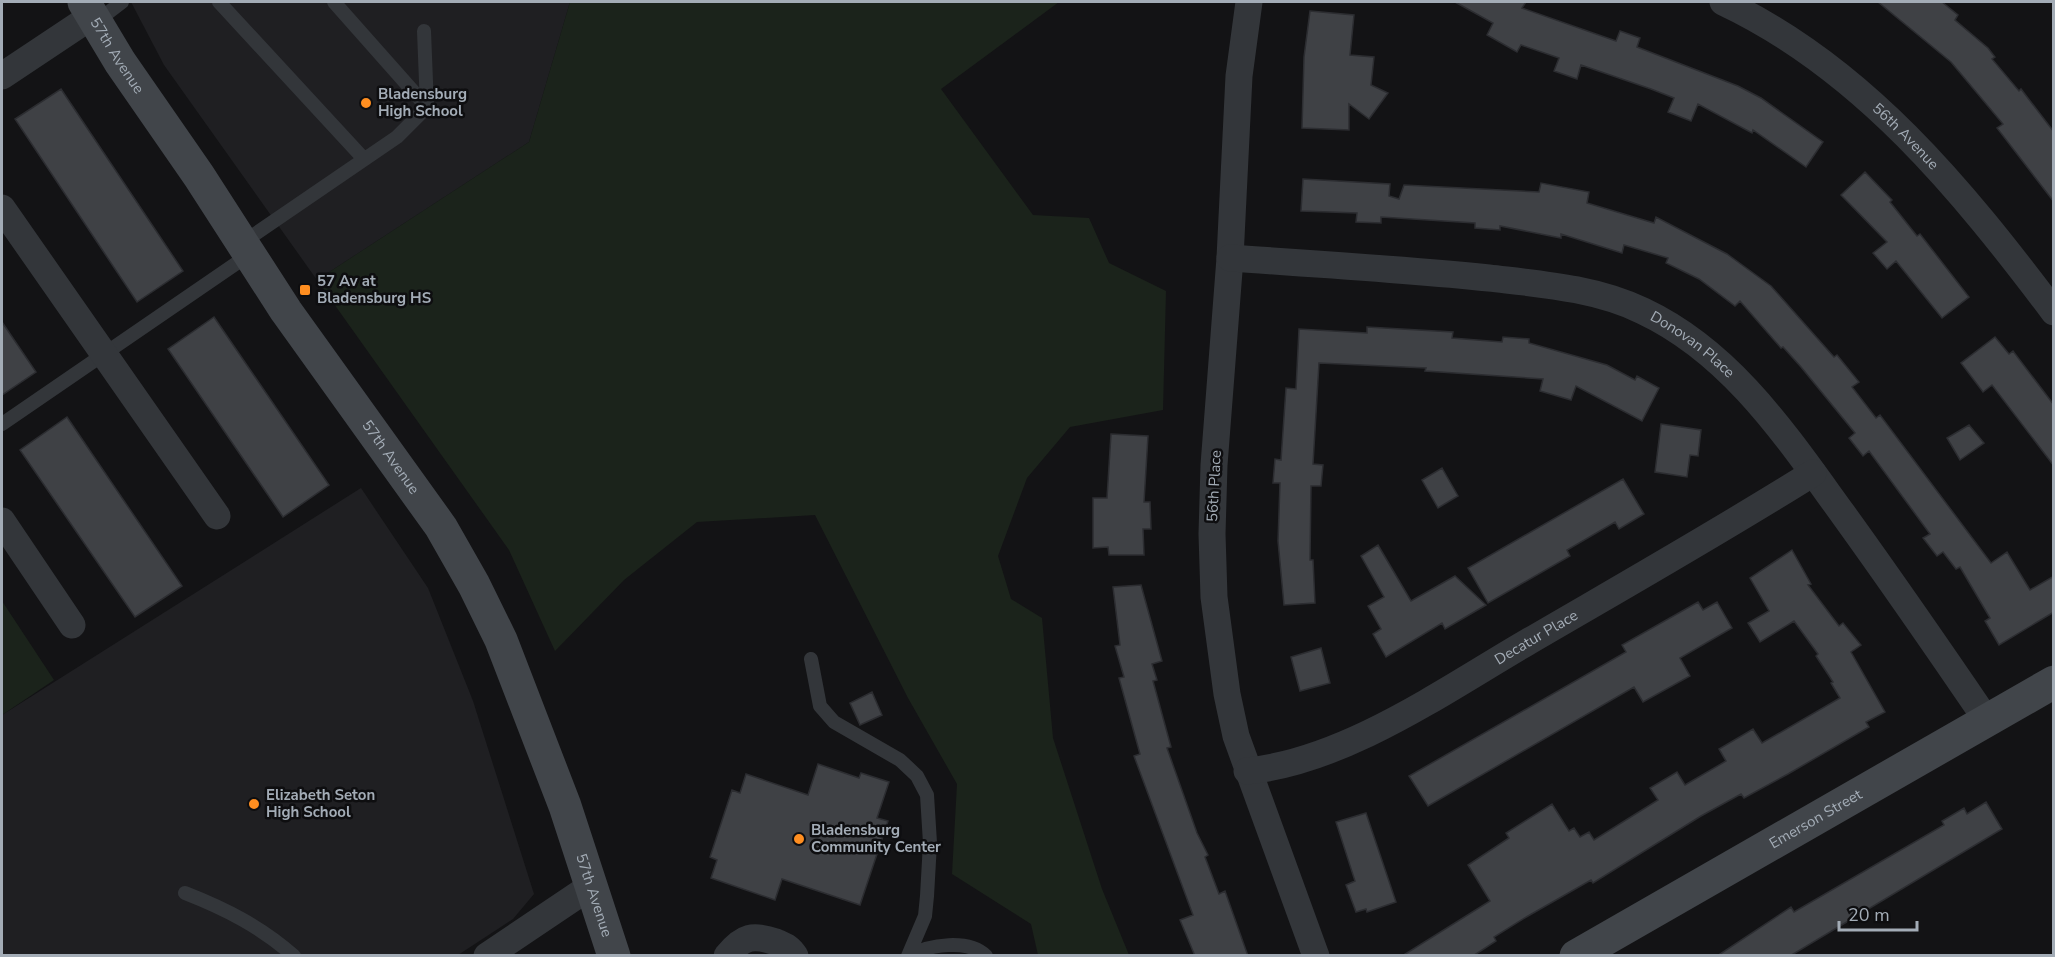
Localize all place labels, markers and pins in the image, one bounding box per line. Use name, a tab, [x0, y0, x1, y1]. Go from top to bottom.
place label: Bladensburg High School	[378, 84, 467, 121]
marker: Bladensburg High School	[359, 96, 373, 110]
place label: 57 Av at Bladensburg HS	[317, 271, 431, 308]
marker: 57 Av at Bladensburg HS	[298, 283, 312, 297]
place label: Elizabeth Seton High School	[266, 785, 375, 822]
marker: Elizabeth Seton High School	[247, 797, 261, 811]
place label: Bladensburg Community Center	[811, 820, 941, 857]
marker: Bladensburg Community Center	[792, 832, 806, 846]

